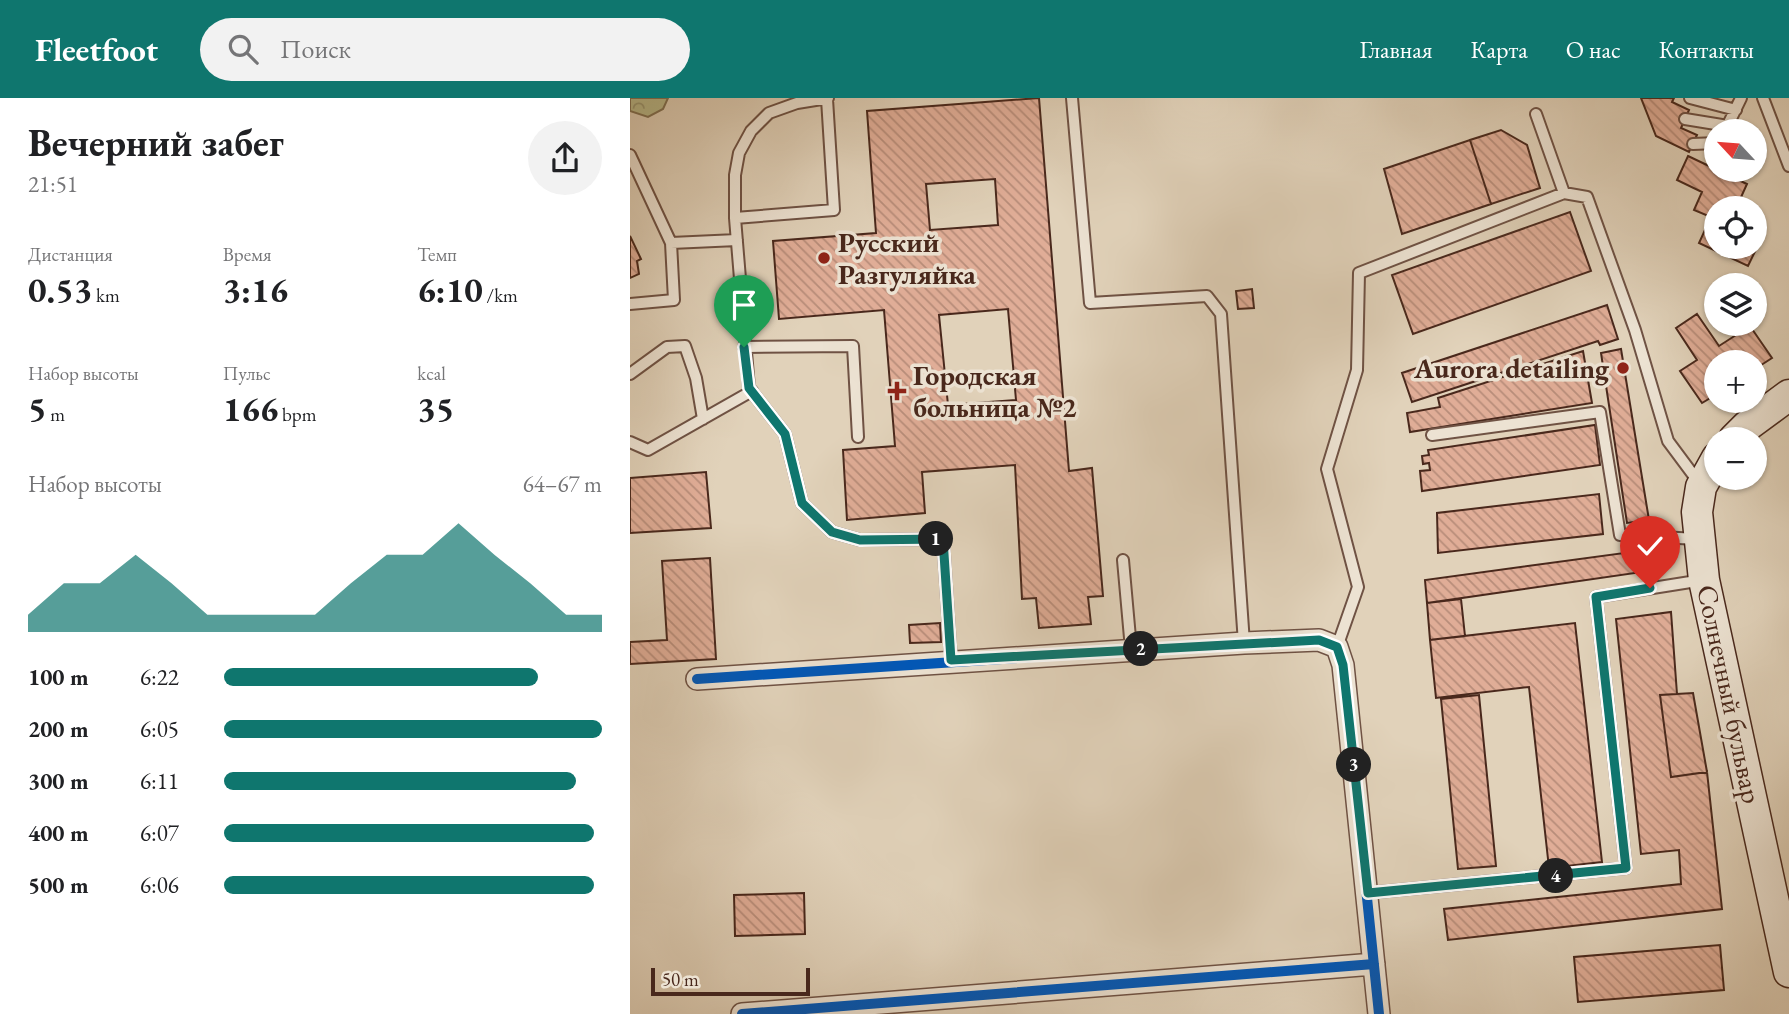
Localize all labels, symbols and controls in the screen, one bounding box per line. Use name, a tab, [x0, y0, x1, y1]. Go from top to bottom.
search box	[200, 18, 690, 81]
text: Fleetfoot	[35, 28, 158, 71]
icon: search	[224, 30, 262, 68]
text: Поиск	[280, 32, 351, 66]
text: Главная	[1359, 34, 1433, 65]
text: Карта	[1471, 34, 1528, 65]
text: О нас	[1566, 34, 1621, 65]
text: Контакты	[1659, 34, 1754, 65]
text: Вечерний забег	[28, 118, 284, 167]
north arrow	[1704, 119, 1768, 182]
map controls	[1704, 119, 1767, 490]
button: share	[528, 121, 602, 195]
text: 21:51	[28, 169, 78, 199]
button: locate	[1704, 196, 1767, 259]
place label: Русский Разгуляйка	[838, 224, 977, 292]
text: Дистанция	[28, 242, 113, 267]
text: Время	[223, 242, 271, 267]
text: Темп	[417, 242, 457, 267]
marker: Русский Разгуляйка	[816, 250, 832, 266]
text: 0.53	[28, 267, 92, 312]
text: 3:16	[223, 267, 288, 312]
text: 6:10	[417, 267, 483, 312]
button: layers	[1704, 273, 1767, 336]
pin	[714, 275, 774, 347]
text: km	[92, 283, 120, 308]
text: /km	[483, 283, 518, 308]
icon: arrive	[725, 286, 763, 324]
place label: Aurora detailing	[1413, 350, 1610, 386]
button: +	[1704, 350, 1767, 413]
place label: Городская больница №2	[913, 357, 1077, 425]
marker: Aurora detailing	[1615, 360, 1631, 376]
text: Набор высоты	[28, 361, 139, 386]
text: Пульс	[223, 361, 271, 386]
text: kcal	[417, 361, 446, 386]
marker: Городская больница №2	[887, 381, 907, 401]
text: 5	[28, 386, 47, 431]
text: 166	[223, 386, 278, 431]
text: 35	[417, 386, 454, 431]
text: m	[47, 402, 65, 427]
text: bpm	[278, 402, 316, 427]
button: −	[1704, 427, 1767, 490]
text: Набор высоты	[28, 469, 162, 499]
text: 64–67 m	[523, 469, 602, 499]
pin	[1620, 516, 1680, 588]
pin: 1	[918, 522, 954, 556]
text: 1	[930, 526, 941, 551]
icon: check	[1631, 527, 1669, 565]
street label: Солнечный бульвар	[1689, 581, 1771, 807]
pin: 2	[1124, 632, 1158, 666]
text: 2	[1135, 636, 1146, 661]
text: 100 m	[28, 662, 89, 692]
text: 6:22	[140, 662, 179, 692]
text: 200 m	[28, 714, 89, 744]
text: 6:05	[140, 714, 179, 744]
pin: 3	[1336, 748, 1372, 782]
text: 3	[1348, 752, 1359, 777]
text: 300 m	[28, 766, 89, 796]
text: 6:11	[140, 766, 179, 796]
text: 400 m	[28, 818, 89, 848]
text: 6:07	[140, 818, 179, 848]
pin: 4	[1538, 858, 1574, 894]
text: 4	[1550, 863, 1561, 888]
text: 500 m	[28, 870, 89, 900]
text: 6:06	[140, 870, 179, 900]
scale bar	[651, 965, 810, 997]
text: 50 m	[662, 967, 699, 992]

